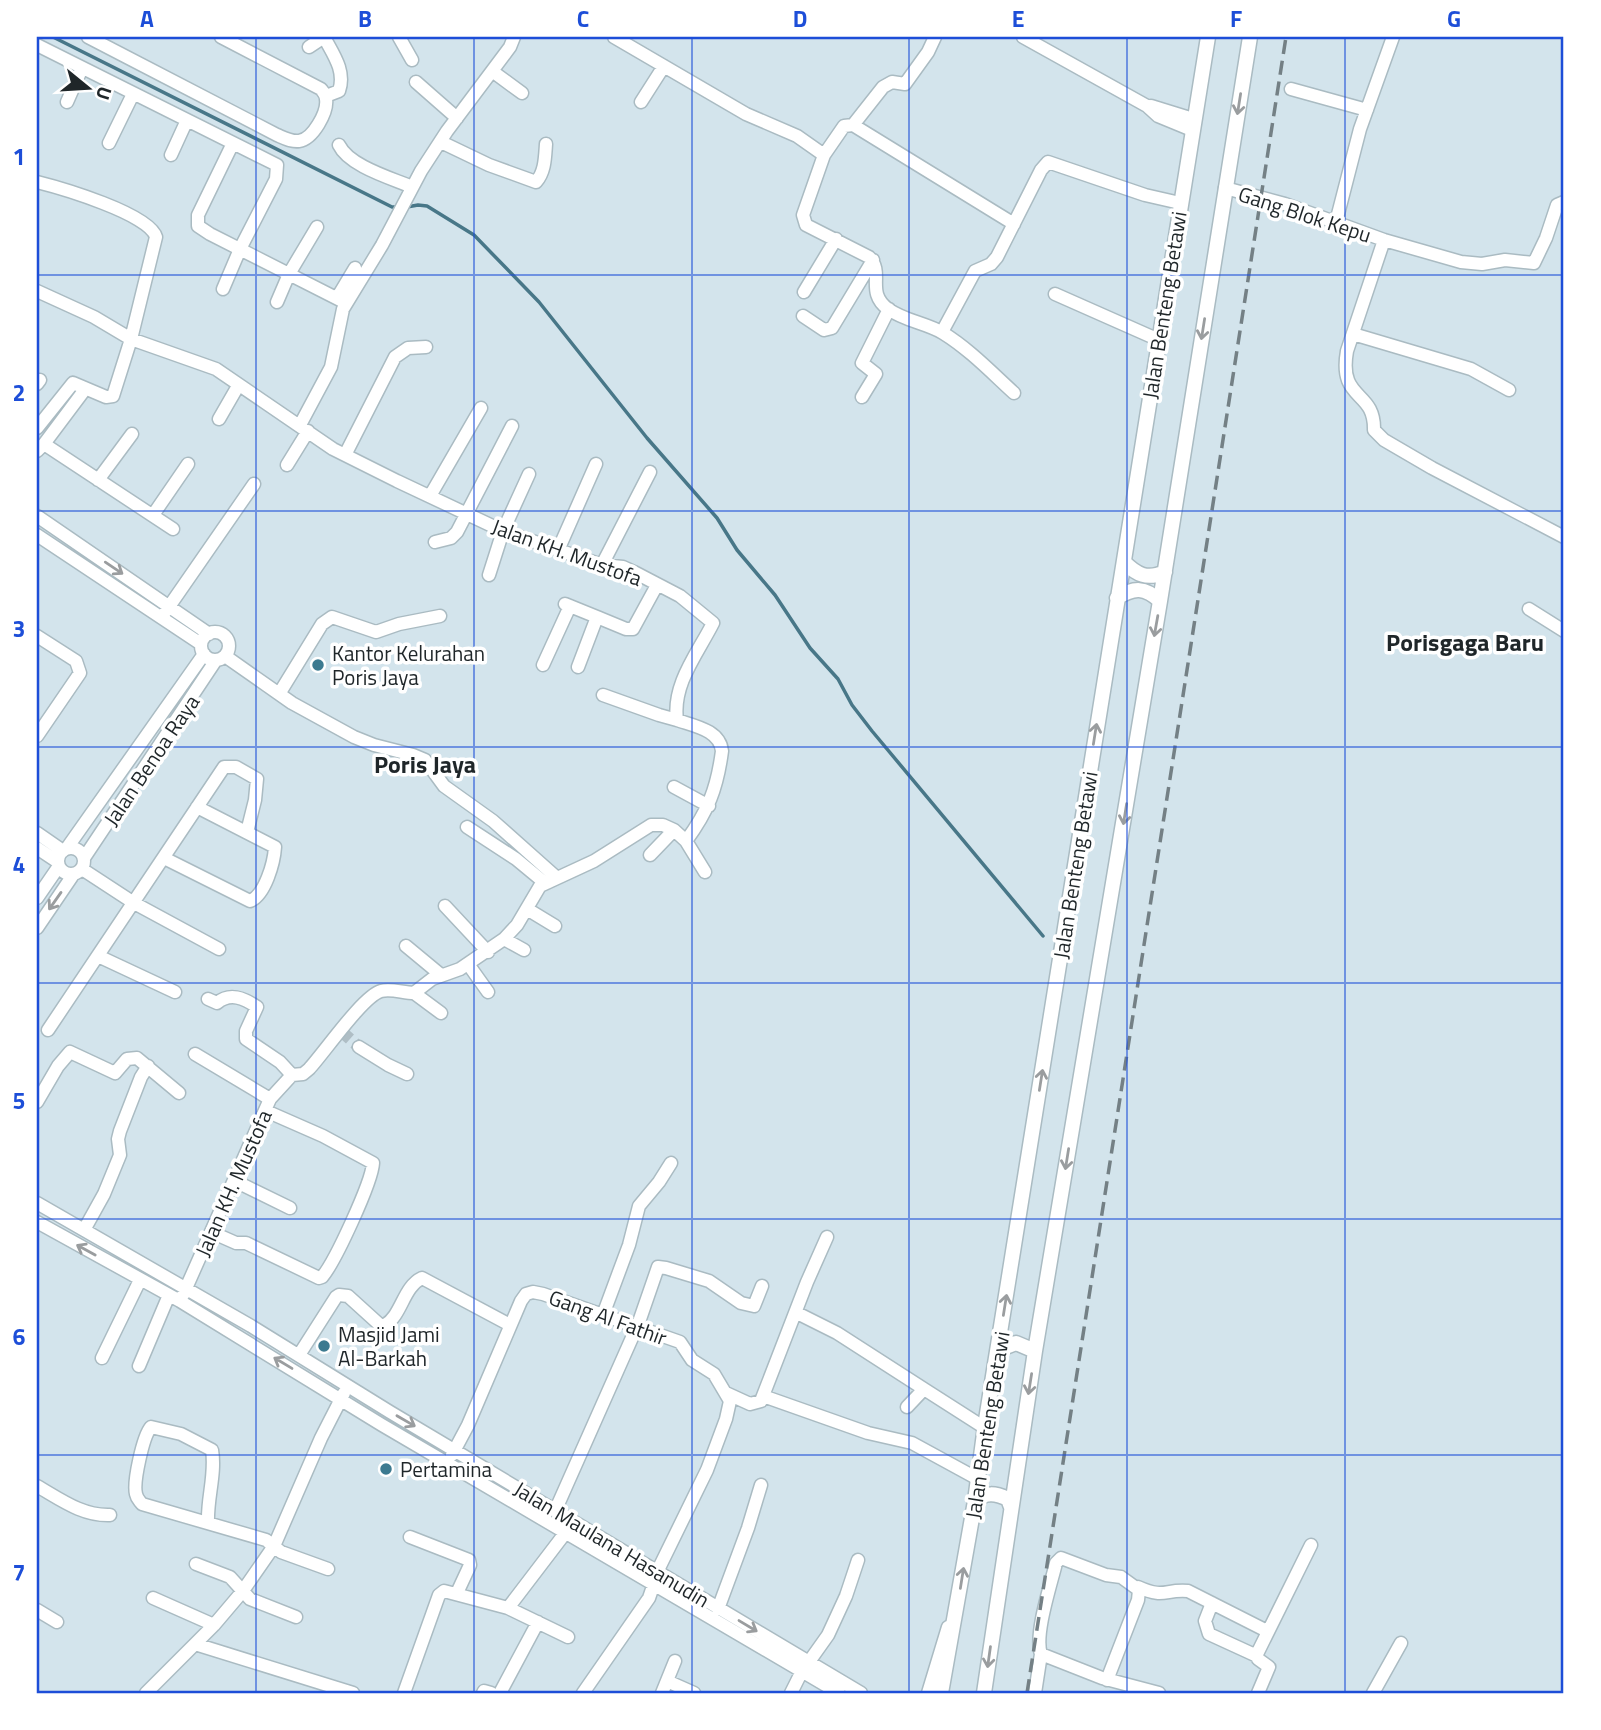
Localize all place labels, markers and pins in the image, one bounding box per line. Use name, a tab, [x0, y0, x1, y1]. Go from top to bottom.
place label: Kantor Kelurahan Poris Jaya	[332, 637, 485, 693]
marker: Kantor Kelurahan Poris Jaya	[310, 657, 326, 673]
place label: Masjid Jami Al-Barkah	[338, 1318, 440, 1374]
marker: Masjid Jami Al-Barkah	[316, 1338, 332, 1354]
place label: Pertamina	[400, 1453, 493, 1485]
marker: Pertamina	[378, 1461, 394, 1477]

